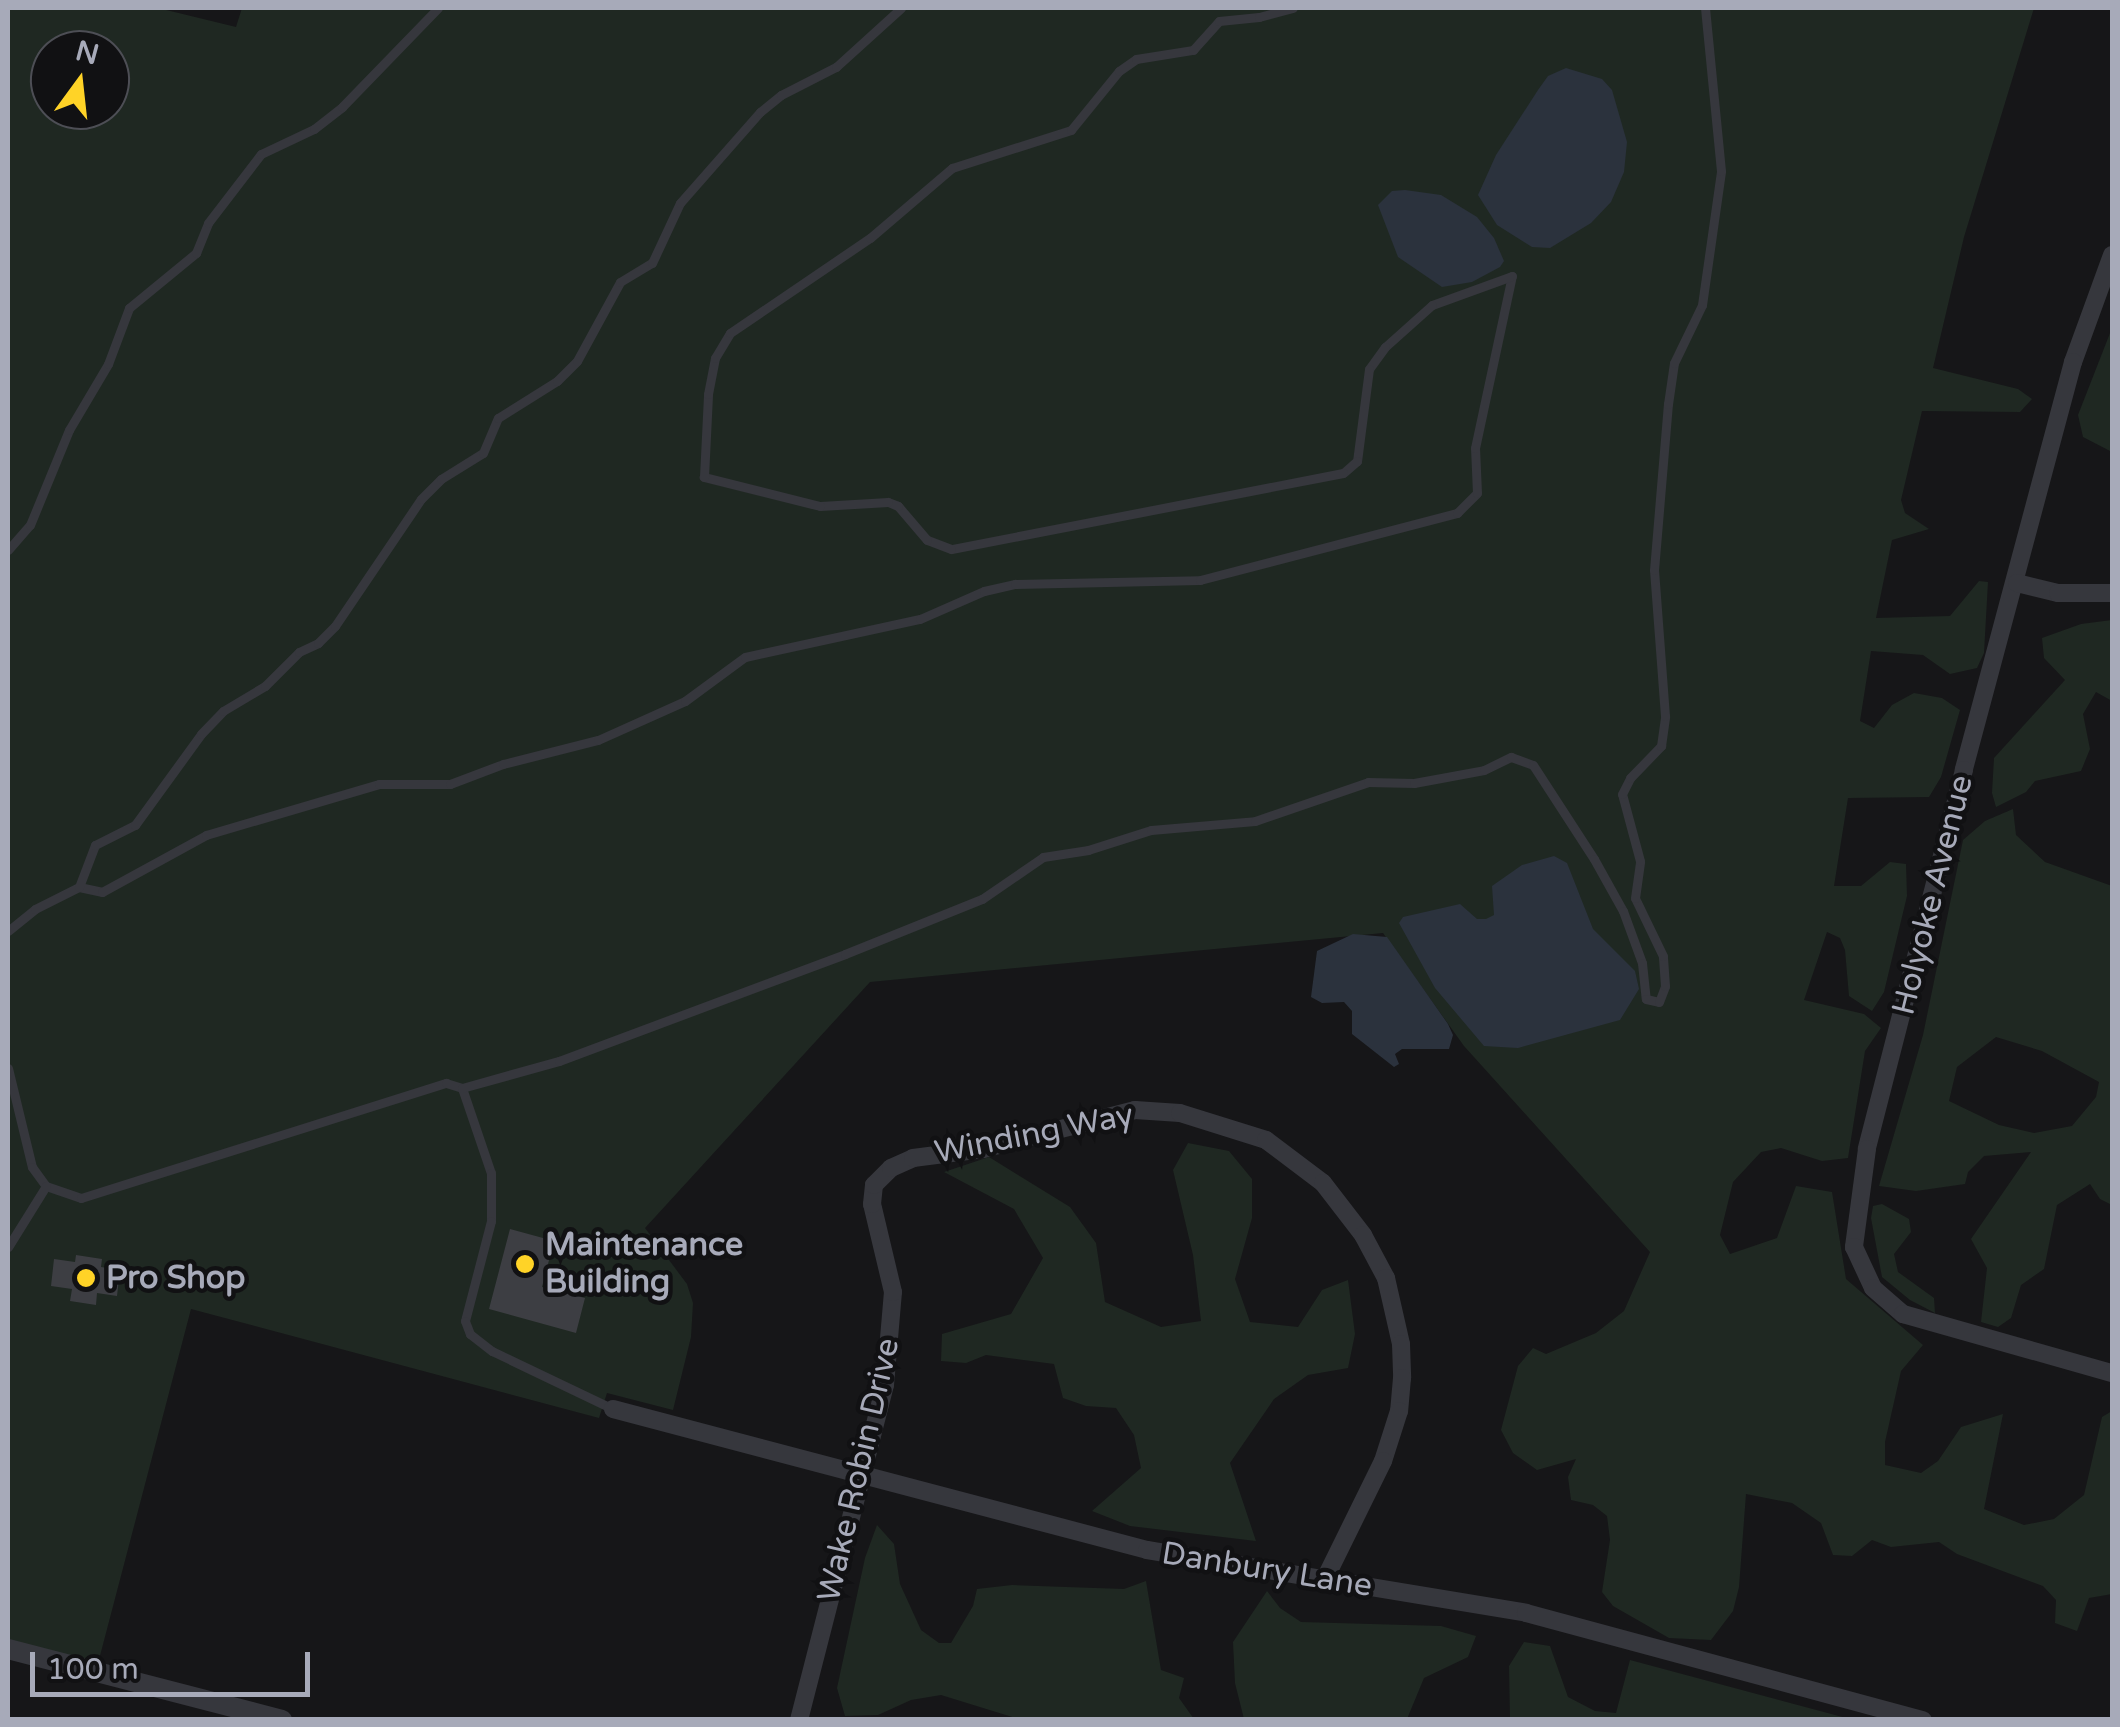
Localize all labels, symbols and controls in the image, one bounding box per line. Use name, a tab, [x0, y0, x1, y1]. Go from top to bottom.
north arrow	[30, 30, 130, 130]
text: N	[72, 34, 102, 72]
street label: Holyoke Avenue	[1885, 771, 1981, 1019]
street label: Winding Way	[931, 1096, 1137, 1172]
place label: Maintenance Building	[545, 1227, 743, 1302]
marker: Maintenance Building	[514, 1253, 536, 1275]
place label: Pro Shop	[106, 1259, 245, 1297]
marker: Pro Shop	[75, 1267, 97, 1289]
street label: Wake Robin Drive	[810, 1334, 908, 1606]
street label: Danbury Lane	[1159, 1534, 1375, 1606]
scale bar	[35, 1632, 315, 1694]
text: 100 m	[47, 1651, 139, 1688]

